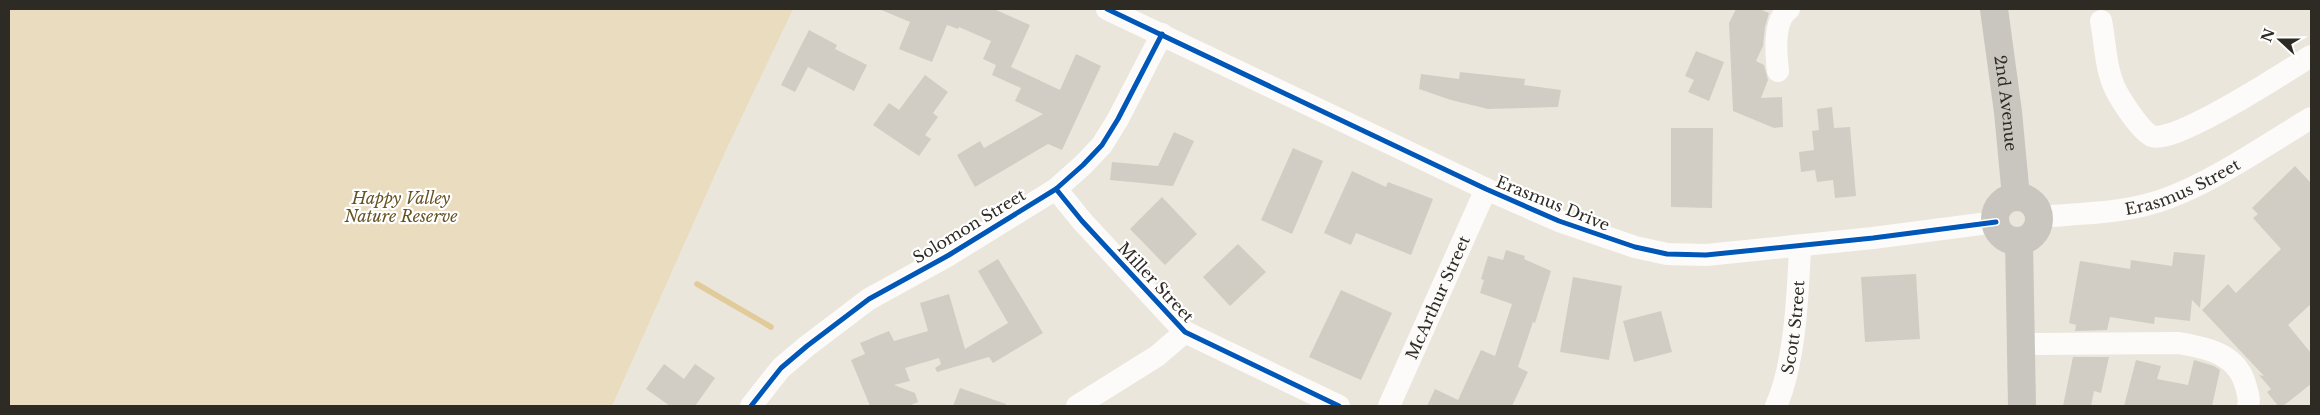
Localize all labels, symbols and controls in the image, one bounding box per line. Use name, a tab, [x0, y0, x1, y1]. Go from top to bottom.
north arrow	[2255, 15, 2305, 65]
text: N	[2257, 26, 2279, 45]
street label: 2nd Avenue	[1990, 54, 2022, 152]
street label: Erasmus Street	[2123, 154, 2243, 219]
street label: Erasmus Drive	[1493, 171, 1613, 235]
street label: Solomon Street	[909, 185, 1029, 267]
park label: Happy Valley Nature Reserve	[344, 188, 458, 226]
street label: McArthur Street	[1401, 232, 1474, 362]
street label: Miller Street	[1114, 238, 1198, 326]
street label: Scott Street	[1777, 280, 1808, 376]

